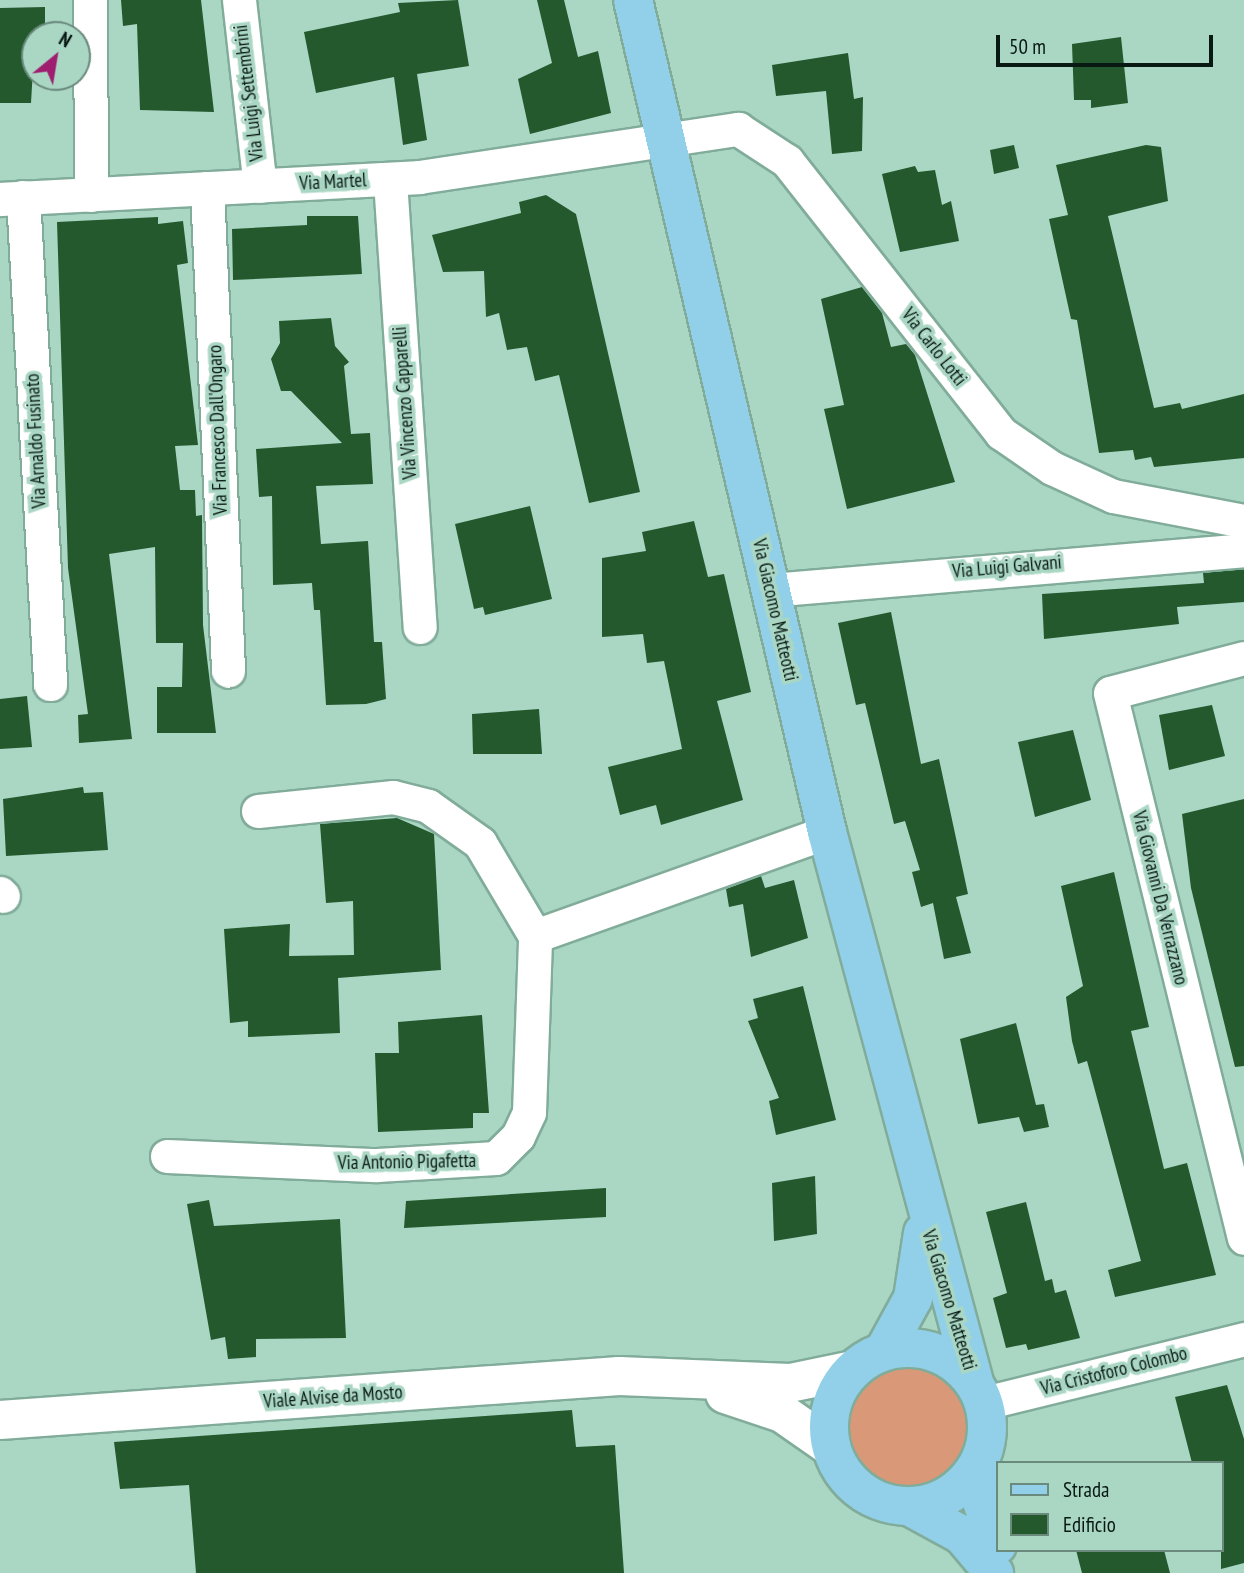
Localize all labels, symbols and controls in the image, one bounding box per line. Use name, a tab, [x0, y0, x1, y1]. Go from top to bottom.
north arrow	[21, 21, 91, 91]
scale bar	[999, 21, 1216, 65]
street label: Via Luigi Settembrini	[229, 23, 269, 163]
text: N	[55, 27, 76, 53]
text: 50 m	[1009, 33, 1046, 60]
street label: Via Martel	[299, 169, 367, 195]
street label: Via Carlo Lotti	[897, 304, 971, 390]
street label: Via Vincenzo Capparelli	[388, 326, 422, 480]
street label: Via Francesco Dall'Ongaro	[204, 345, 232, 515]
street label: Via Arnaldo Fusinato	[21, 373, 51, 509]
street label: Via Giacomo Matteotti	[748, 537, 802, 683]
street label: Via Luigi Galvani	[951, 551, 1063, 583]
street label: Via Giovanni Da Verrazzano	[1127, 808, 1193, 988]
street label: Via Antonio Pigafetta	[337, 1149, 477, 1175]
street label: Via Giacomo Matteotti	[917, 1227, 981, 1373]
street label: Via Cristoforo Colombo	[1038, 1342, 1190, 1400]
street label: Viale Alvise da Mosto	[262, 1381, 404, 1413]
legend	[996, 1461, 1223, 1552]
text: Strada	[1063, 1476, 1109, 1503]
text: Edificio	[1063, 1511, 1116, 1538]

